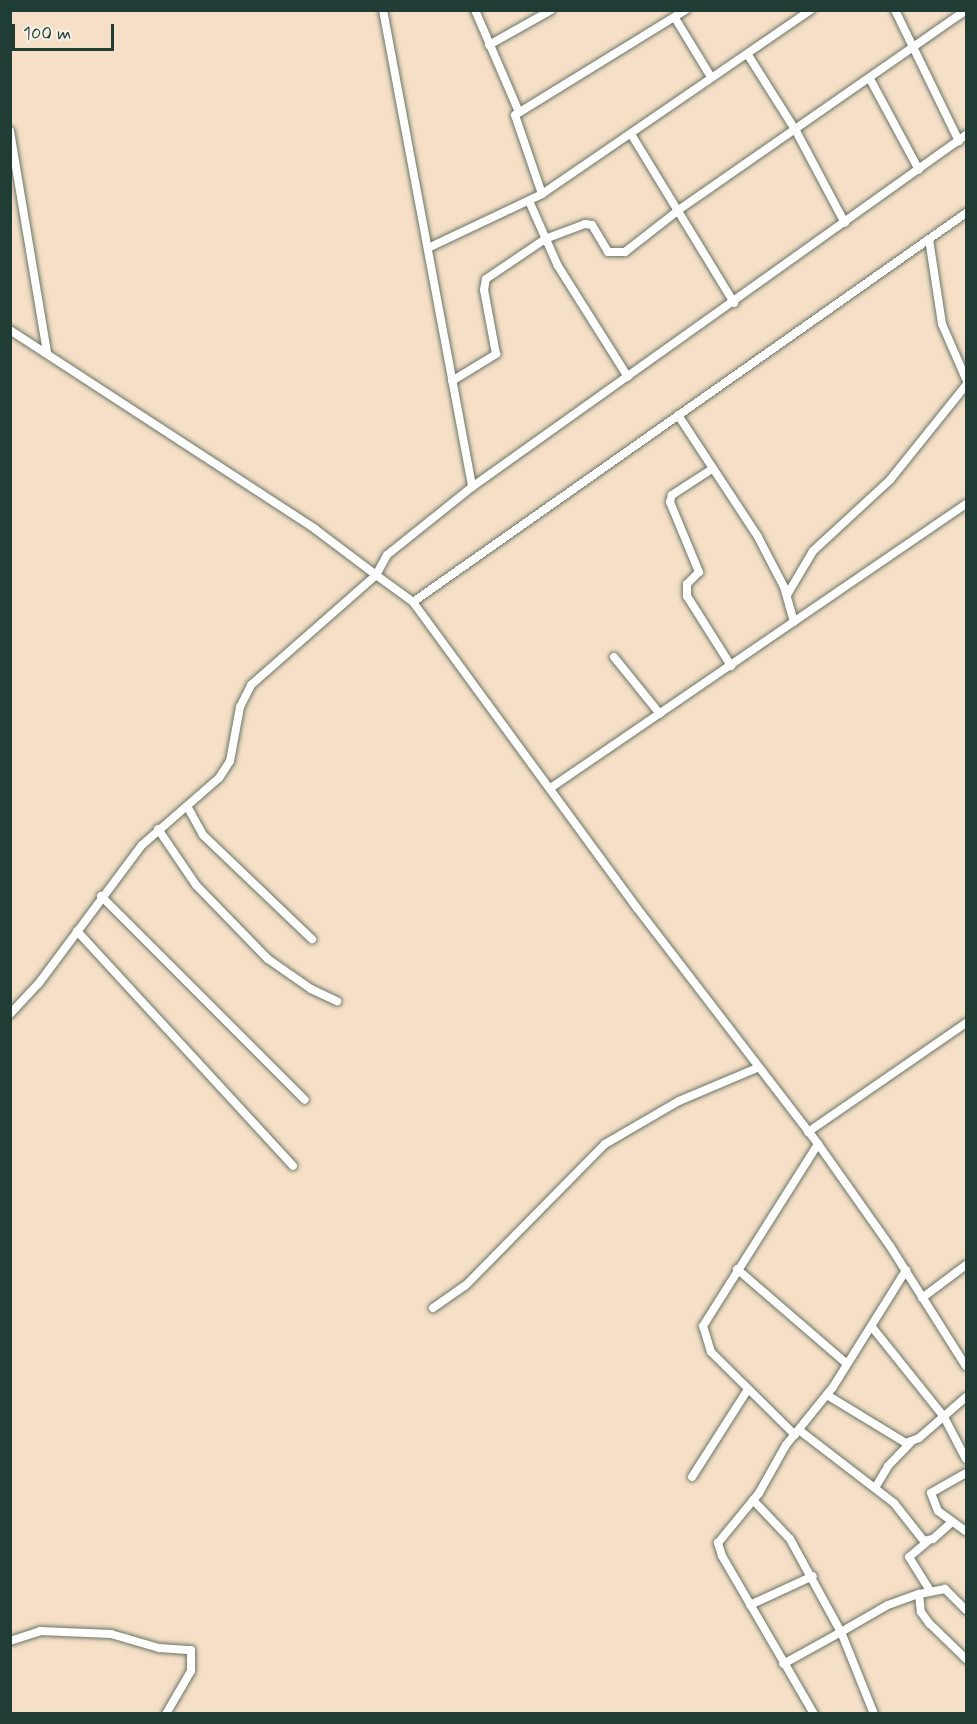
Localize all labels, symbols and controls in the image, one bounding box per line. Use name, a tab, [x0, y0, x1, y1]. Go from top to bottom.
scale bar	[15, 12, 117, 50]
text: 100 m	[23, 22, 71, 46]

